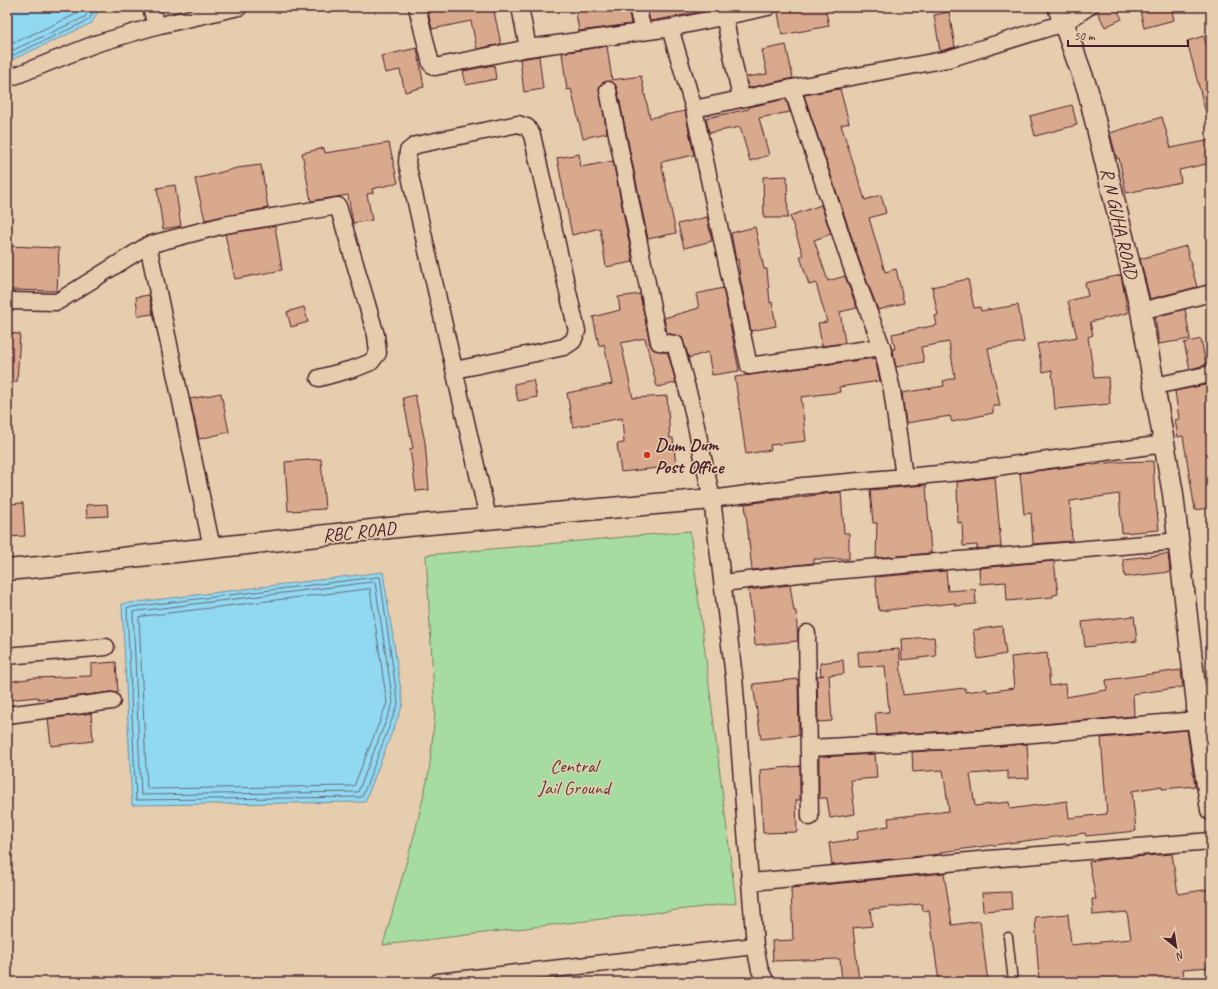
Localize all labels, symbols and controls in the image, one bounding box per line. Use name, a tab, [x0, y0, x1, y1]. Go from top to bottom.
scale bar	[1068, 22, 1188, 48]
text: 50 m	[1074, 28, 1096, 44]
street label: R N GUHA ROAD	[1095, 166, 1144, 283]
place label: Dum Dum Post Office	[655, 433, 725, 479]
marker: Dum Dum Post Office	[642, 450, 652, 460]
street label: RBC ROAD	[321, 516, 399, 548]
park label: Central Jail Ground	[537, 754, 613, 800]
north arrow	[1156, 927, 1196, 967]
text: N	[1173, 948, 1187, 965]

